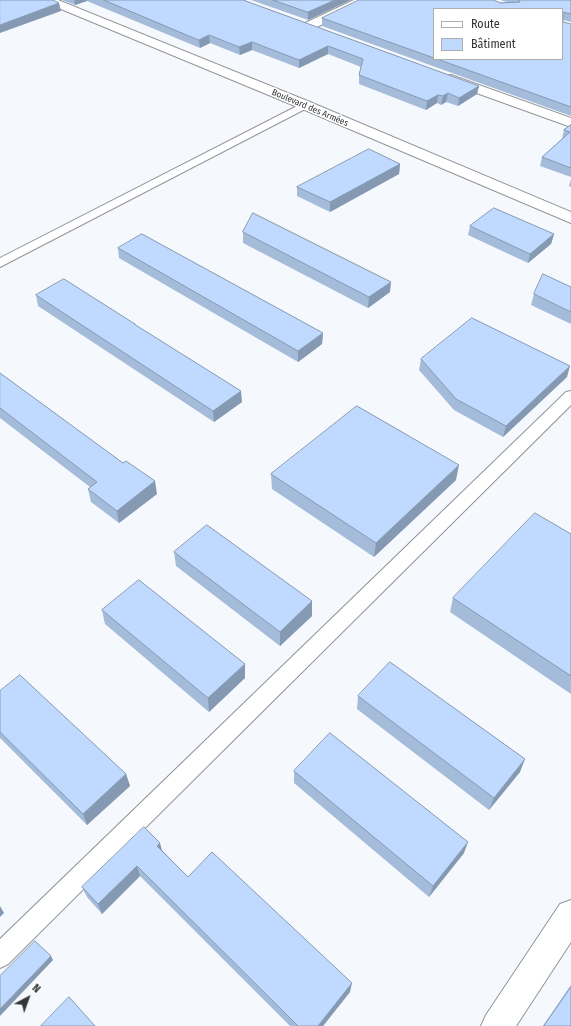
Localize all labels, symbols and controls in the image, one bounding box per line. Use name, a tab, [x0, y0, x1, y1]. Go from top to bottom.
legend	[433, 8, 563, 60]
text: Route	[471, 17, 500, 31]
text: Bâtiment	[471, 37, 516, 51]
street label: Boulevard des Armées	[270, 87, 350, 129]
north arrow	[8, 978, 48, 1018]
text: N	[29, 981, 43, 996]

